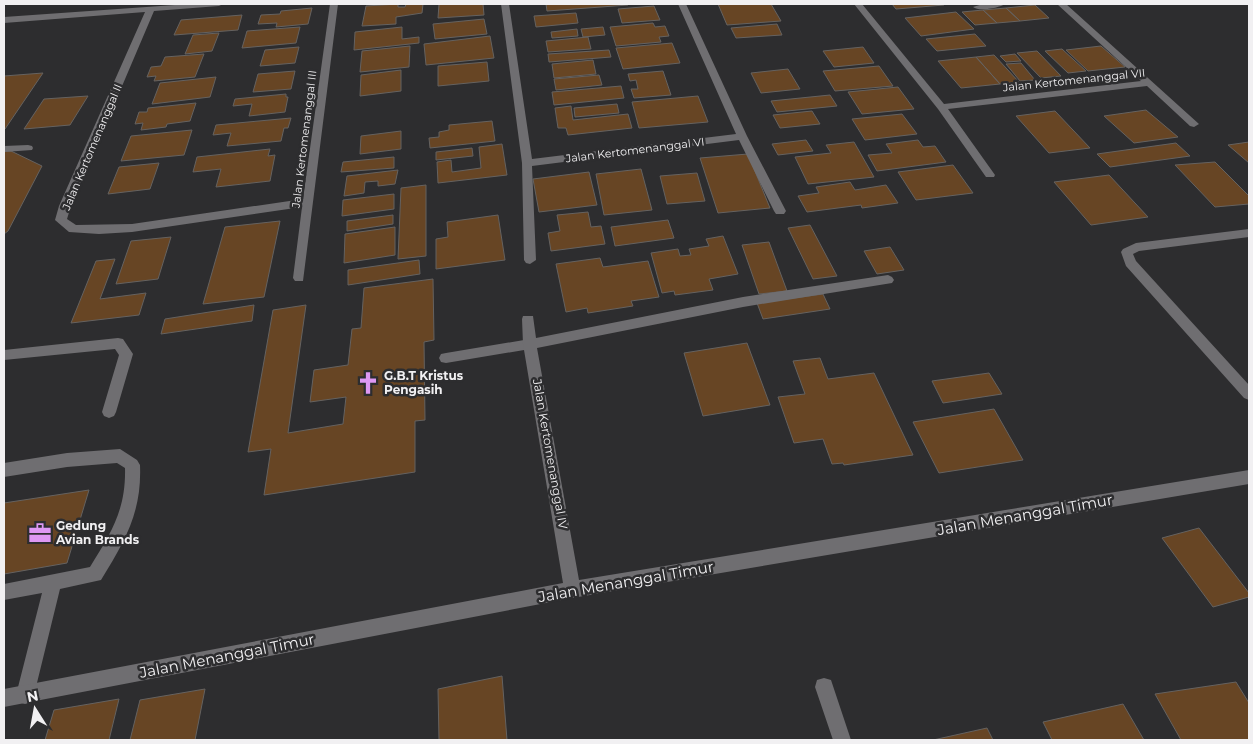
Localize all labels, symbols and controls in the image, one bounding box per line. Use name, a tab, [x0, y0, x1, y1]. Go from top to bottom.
street label: Jalan Kertomenanggal VII	[1001, 66, 1146, 95]
street label: Jalan Kertomenanggal III	[288, 69, 319, 210]
street label: Jalan Kertomenanggal II	[59, 82, 125, 213]
street label: Jalan Kertomenanggal VI	[564, 135, 705, 166]
place label: G.B.T Kristus Pengasih	[384, 368, 464, 397]
church icon: G.B.T Kristus Pengasih	[355, 370, 381, 396]
street label: Jalan Kertomenanggal IV	[530, 377, 571, 531]
street label: Jalan Menanggal Timur	[935, 490, 1114, 539]
place label: Gedung Avian Brands	[55, 518, 140, 547]
office icon: Gedung Avian Brands	[27, 520, 53, 546]
street label: Jalan Menanggal Timur	[536, 557, 715, 606]
street label: Jalan Menanggal Timur	[137, 629, 316, 682]
north arrow	[10, 684, 60, 734]
text: N	[25, 686, 40, 706]

